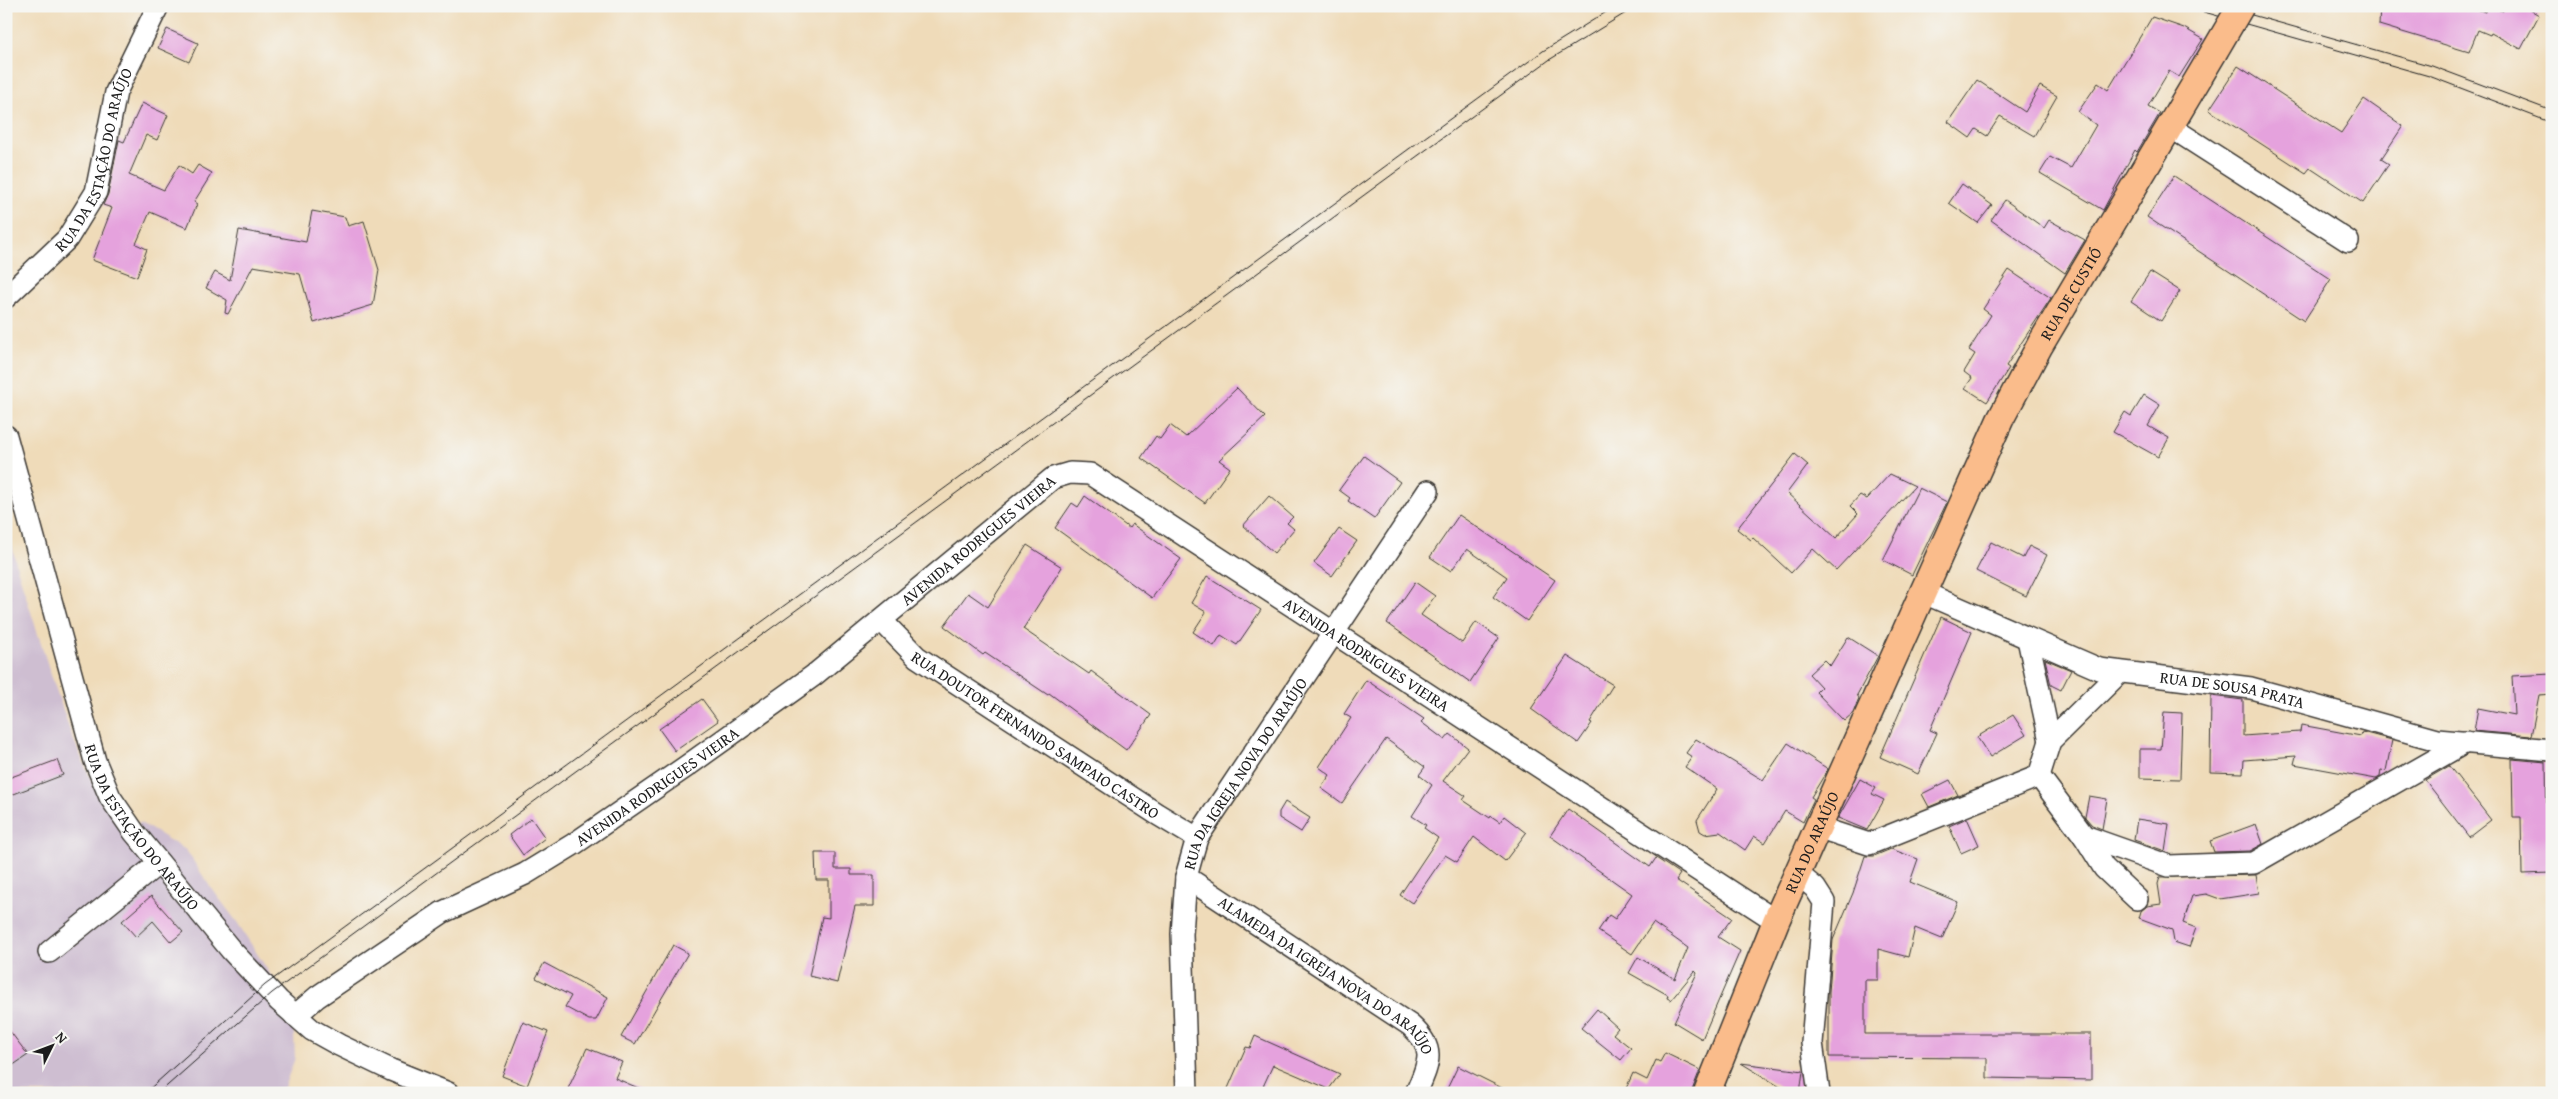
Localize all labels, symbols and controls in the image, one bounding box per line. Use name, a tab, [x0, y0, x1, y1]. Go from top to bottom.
street label: RUA DA ESTAÇÃO DO ARAÚJO	[49, 63, 138, 257]
street label: RUA DE CUSTIÓ	[2034, 242, 2108, 344]
street label: AVENIDA RODRIGUES VIEIRA	[895, 469, 1061, 611]
street label: AVENIDA RODRIGUES VIEIRA	[1279, 591, 1455, 718]
street label: RUA DOUTOR FERNANDO SAMPAIO CASTRO	[907, 645, 1165, 825]
street label: RUA DE SOUSA PRATA	[2158, 665, 2308, 715]
street label: RUA DA IGREJA NOVA DO ARAÚJO	[1177, 672, 1313, 873]
street label: AVENIDA RODRIGUES VIEIRA	[570, 721, 744, 852]
street label: RUA DA ESTAÇÃO DO ARAÚJO	[79, 741, 206, 916]
street label: RUA DO ARAÚJO	[1778, 787, 1845, 897]
street label: ALAMEDA DA IGREJA NOVA DO ARAÚJO	[1214, 890, 1440, 1057]
north arrow	[28, 1022, 78, 1072]
text: N	[51, 1027, 73, 1048]

